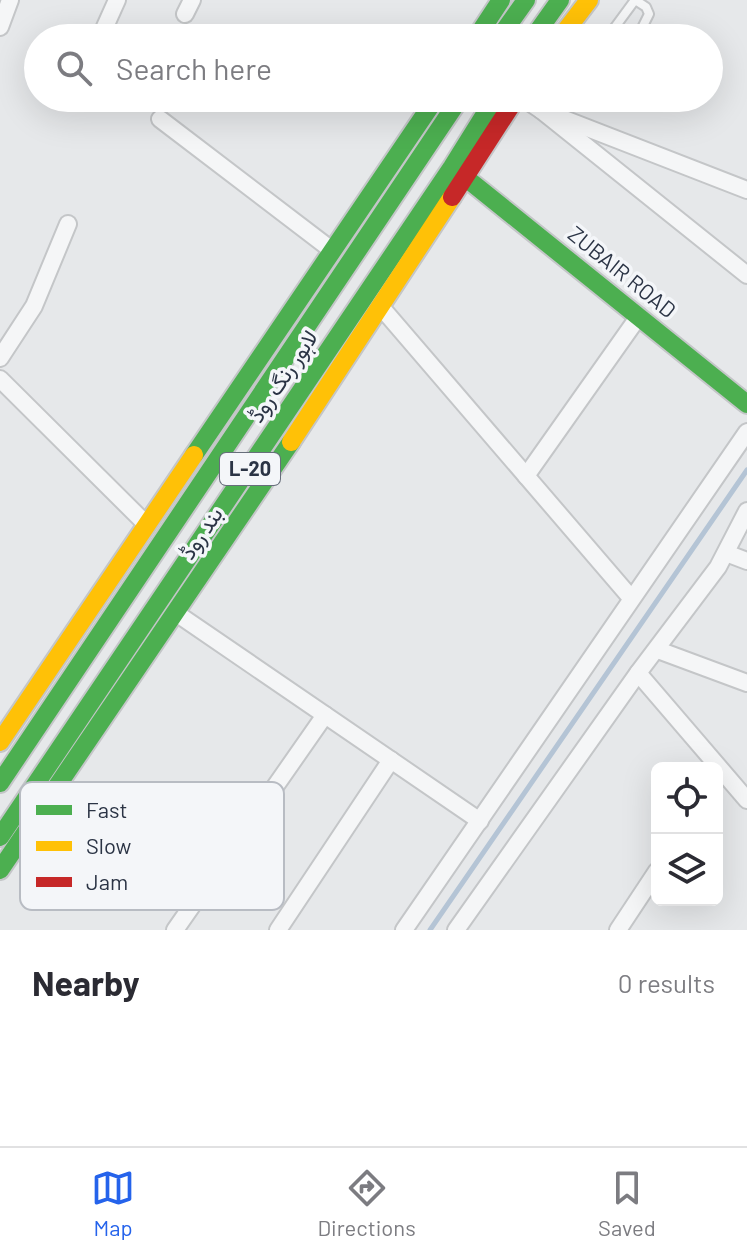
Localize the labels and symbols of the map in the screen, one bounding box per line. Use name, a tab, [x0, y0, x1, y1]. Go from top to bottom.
street label: ZUBAIR ROAD	[564, 220, 682, 322]
street label: لاہور رنگ روڈ	[242, 324, 325, 428]
road number: L-20	[220, 453, 280, 485]
street label: بند روڈ	[173, 501, 229, 565]
legend	[20, 782, 284, 910]
text: Fast	[86, 796, 128, 822]
text: Slow	[86, 832, 131, 858]
text: Jam	[86, 868, 128, 894]

